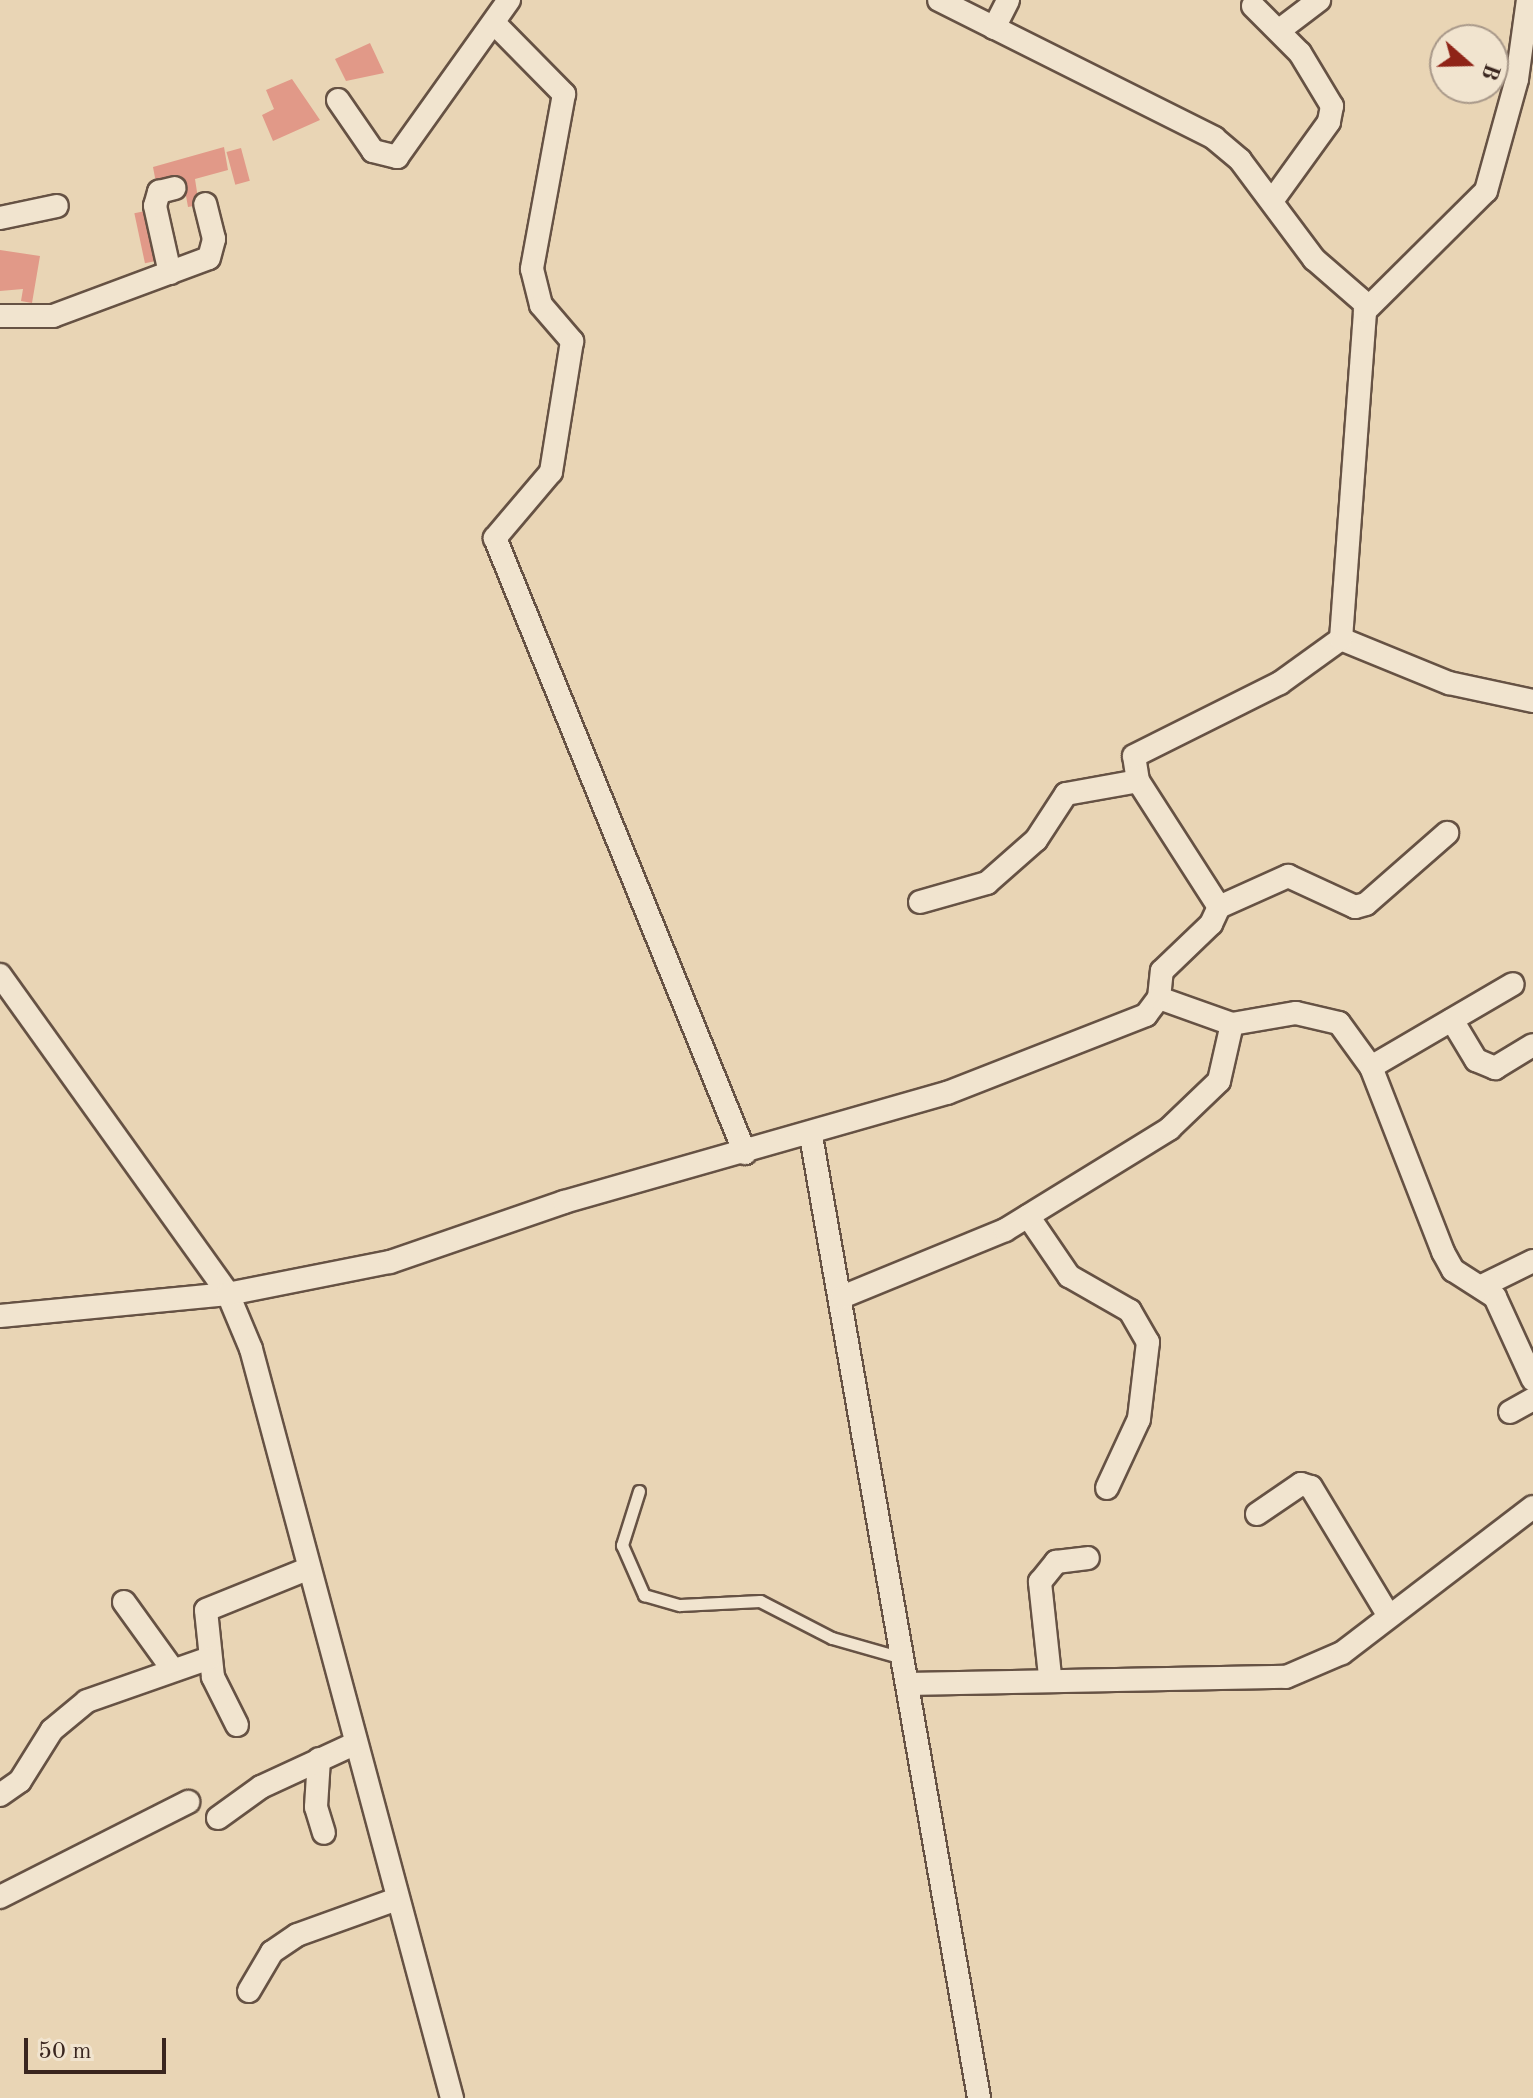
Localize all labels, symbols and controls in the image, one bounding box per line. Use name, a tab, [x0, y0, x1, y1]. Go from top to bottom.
north arrow	[1429, 24, 1509, 104]
text: B	[1477, 60, 1503, 83]
scale bar	[28, 2022, 170, 2072]
text: 50 m	[38, 2040, 92, 2064]

